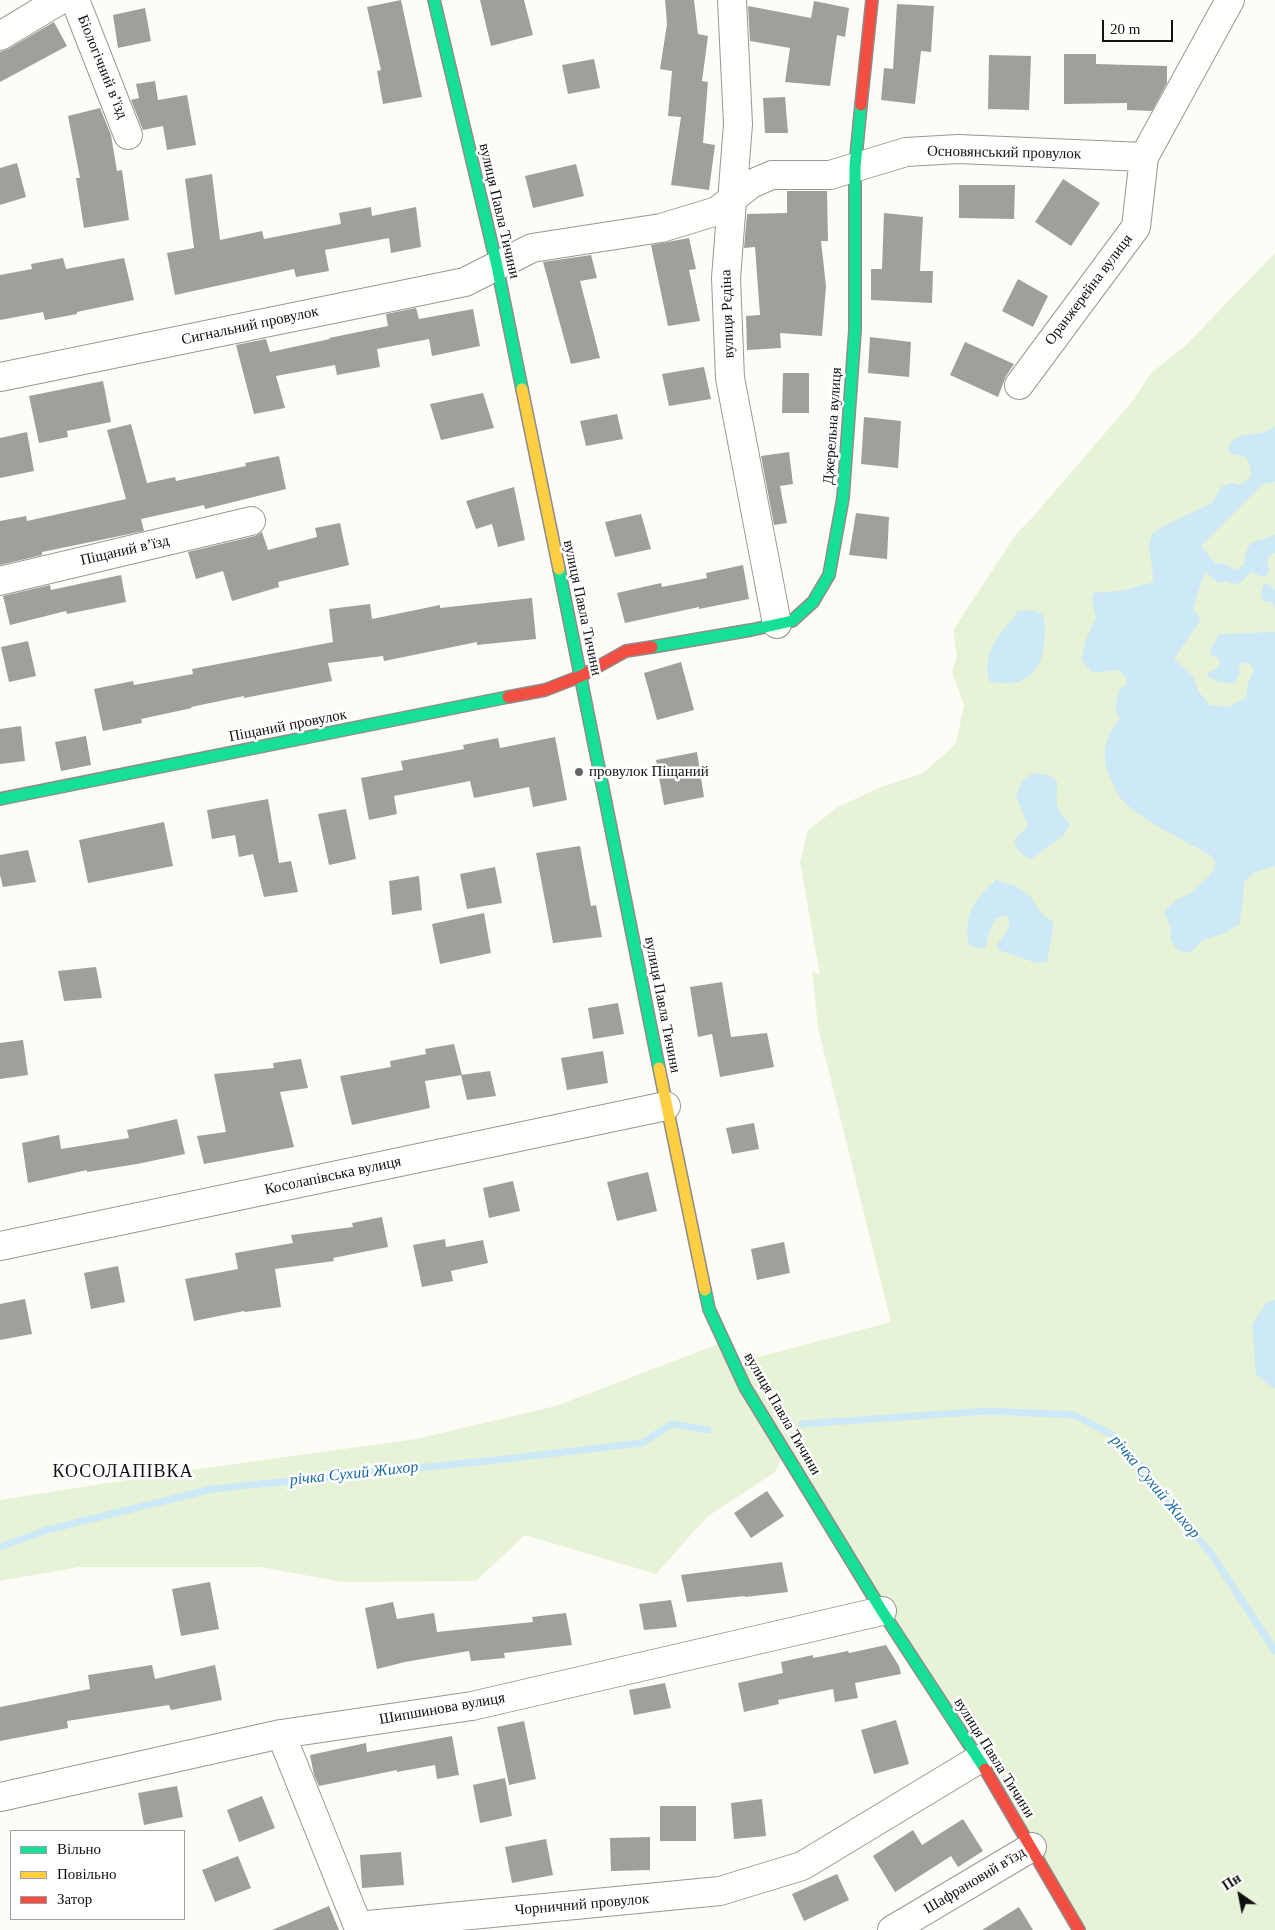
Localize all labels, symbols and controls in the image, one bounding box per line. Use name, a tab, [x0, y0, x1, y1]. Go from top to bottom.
scale bar	[1105, 10, 1176, 42]
street label: Біологічний в’їзд	[73, 12, 131, 122]
text: 20 m	[1110, 21, 1140, 37]
street label: вулиця Павла Тичини	[475, 142, 523, 280]
street label: Основянський провулок	[927, 143, 1081, 163]
street label: Оранжерейна вулиця	[1041, 231, 1137, 349]
street label: вулиця Рєдіна	[717, 269, 739, 359]
street label: Сигнальний провулок	[180, 303, 320, 349]
street label: Джерельна вулиця	[820, 367, 846, 485]
street label: Піщаний в’їзд	[79, 532, 171, 570]
street label: вулиця Павла Тичини	[559, 538, 605, 678]
street label: Піщаний провулок	[228, 706, 348, 746]
place label: провулок Піщаний	[589, 763, 709, 781]
marker: провулок Піщаний	[573, 766, 585, 778]
street label: вулиця Павла Тичини	[640, 935, 684, 1075]
street label: Косолапівська вулиця	[263, 1153, 403, 1199]
street label: вулиця Павла Тичини	[740, 1350, 824, 1478]
water label: річка Сухий Жихор	[1106, 1431, 1204, 1543]
water label: річка Сухий Жихор	[289, 1458, 419, 1490]
district label: КОСОЛАПІВКА	[51, 1461, 195, 1483]
street label: Шипшинова вулиця	[378, 1689, 506, 1729]
street label: вулиця Павла Тичини	[950, 1695, 1038, 1821]
legend	[10, 1830, 185, 1920]
text: Вільно	[57, 1841, 101, 1857]
street label: Шафрановий в'їзд	[921, 1844, 1029, 1918]
text: Повільно	[57, 1866, 116, 1882]
north arrow	[1215, 1870, 1265, 1920]
text: Пн	[1220, 1871, 1244, 1893]
street label: Чорничний провулок	[514, 1890, 650, 1920]
text: Затор	[57, 1891, 92, 1907]

